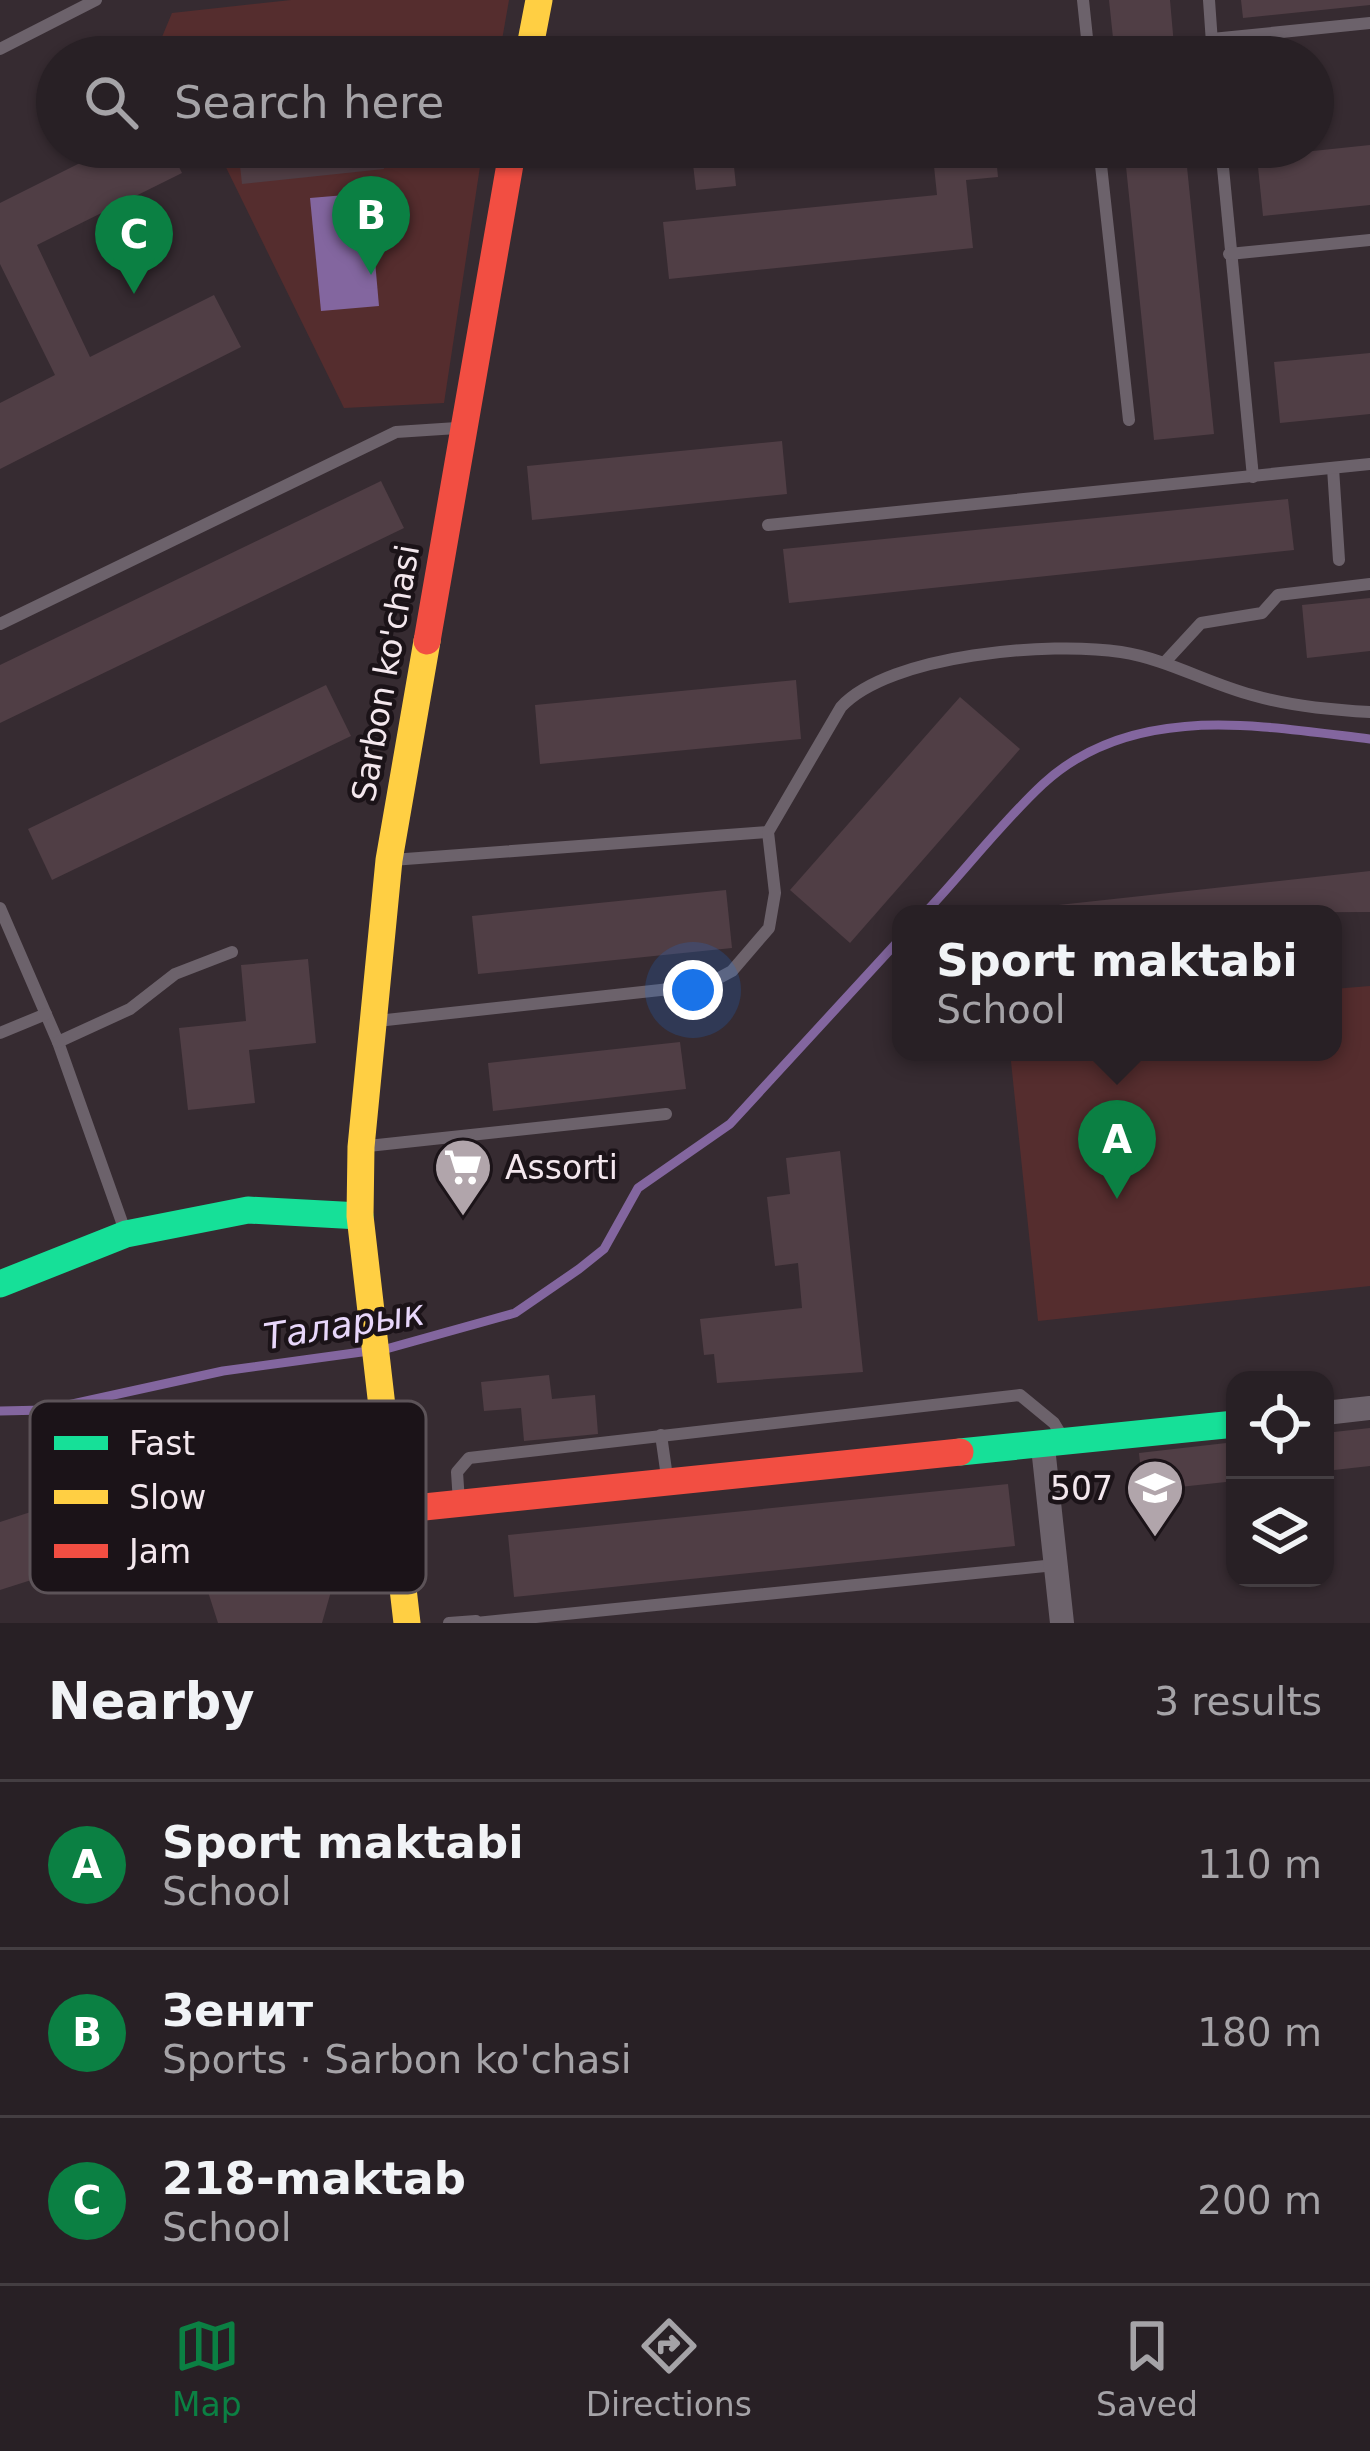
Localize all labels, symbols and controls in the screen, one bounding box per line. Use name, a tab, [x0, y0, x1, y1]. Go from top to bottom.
search box	[36, 36, 1334, 168]
icon: search	[78, 69, 144, 135]
text: Search here	[174, 76, 444, 129]
pin: B	[332, 176, 410, 275]
pin: C	[95, 195, 173, 294]
street label: Sarbon ko'chasi	[344, 542, 427, 805]
popup	[892, 905, 1342, 1061]
text: Sport maktabi	[936, 934, 1298, 987]
your location	[663, 960, 723, 1020]
text: School	[936, 987, 1066, 1032]
pin: A	[1078, 1100, 1156, 1199]
supermarket icon: Assorti	[432, 1136, 494, 1218]
place label: Assorti	[505, 1148, 618, 1187]
water label: Таларык	[261, 1292, 428, 1357]
map controls	[1226, 1371, 1334, 1587]
button: locate	[1226, 1371, 1334, 1479]
legend	[30, 1401, 426, 1593]
text: Fast	[129, 1424, 195, 1463]
school or university icon: 507	[1124, 1457, 1186, 1539]
place label: 507	[1050, 1469, 1113, 1508]
text: Slow	[129, 1478, 206, 1517]
button: layers	[1226, 1479, 1334, 1587]
text: Jam	[127, 1532, 191, 1571]
text: Nearby	[48, 1672, 255, 1731]
text: 3 results	[1154, 1679, 1322, 1724]
text: Sport maktabi	[162, 1816, 524, 1869]
text: A	[72, 1842, 102, 1887]
text: 110 m	[1197, 1842, 1322, 1887]
text: School	[162, 1869, 291, 1914]
text: Зенит	[162, 1984, 313, 2037]
text: B	[72, 2010, 102, 2055]
text: 180 m	[1197, 2010, 1322, 2055]
text: Sports · Sarbon ko'chasi	[162, 2037, 632, 2082]
text: 218-maktab	[162, 2152, 466, 2205]
text: C	[73, 2178, 101, 2223]
text: 200 m	[1197, 2178, 1322, 2223]
text: School	[162, 2205, 291, 2250]
tab: Map	[172, 2313, 242, 2424]
tab: Directions	[586, 2313, 752, 2424]
tab: Saved	[1096, 2313, 1198, 2424]

